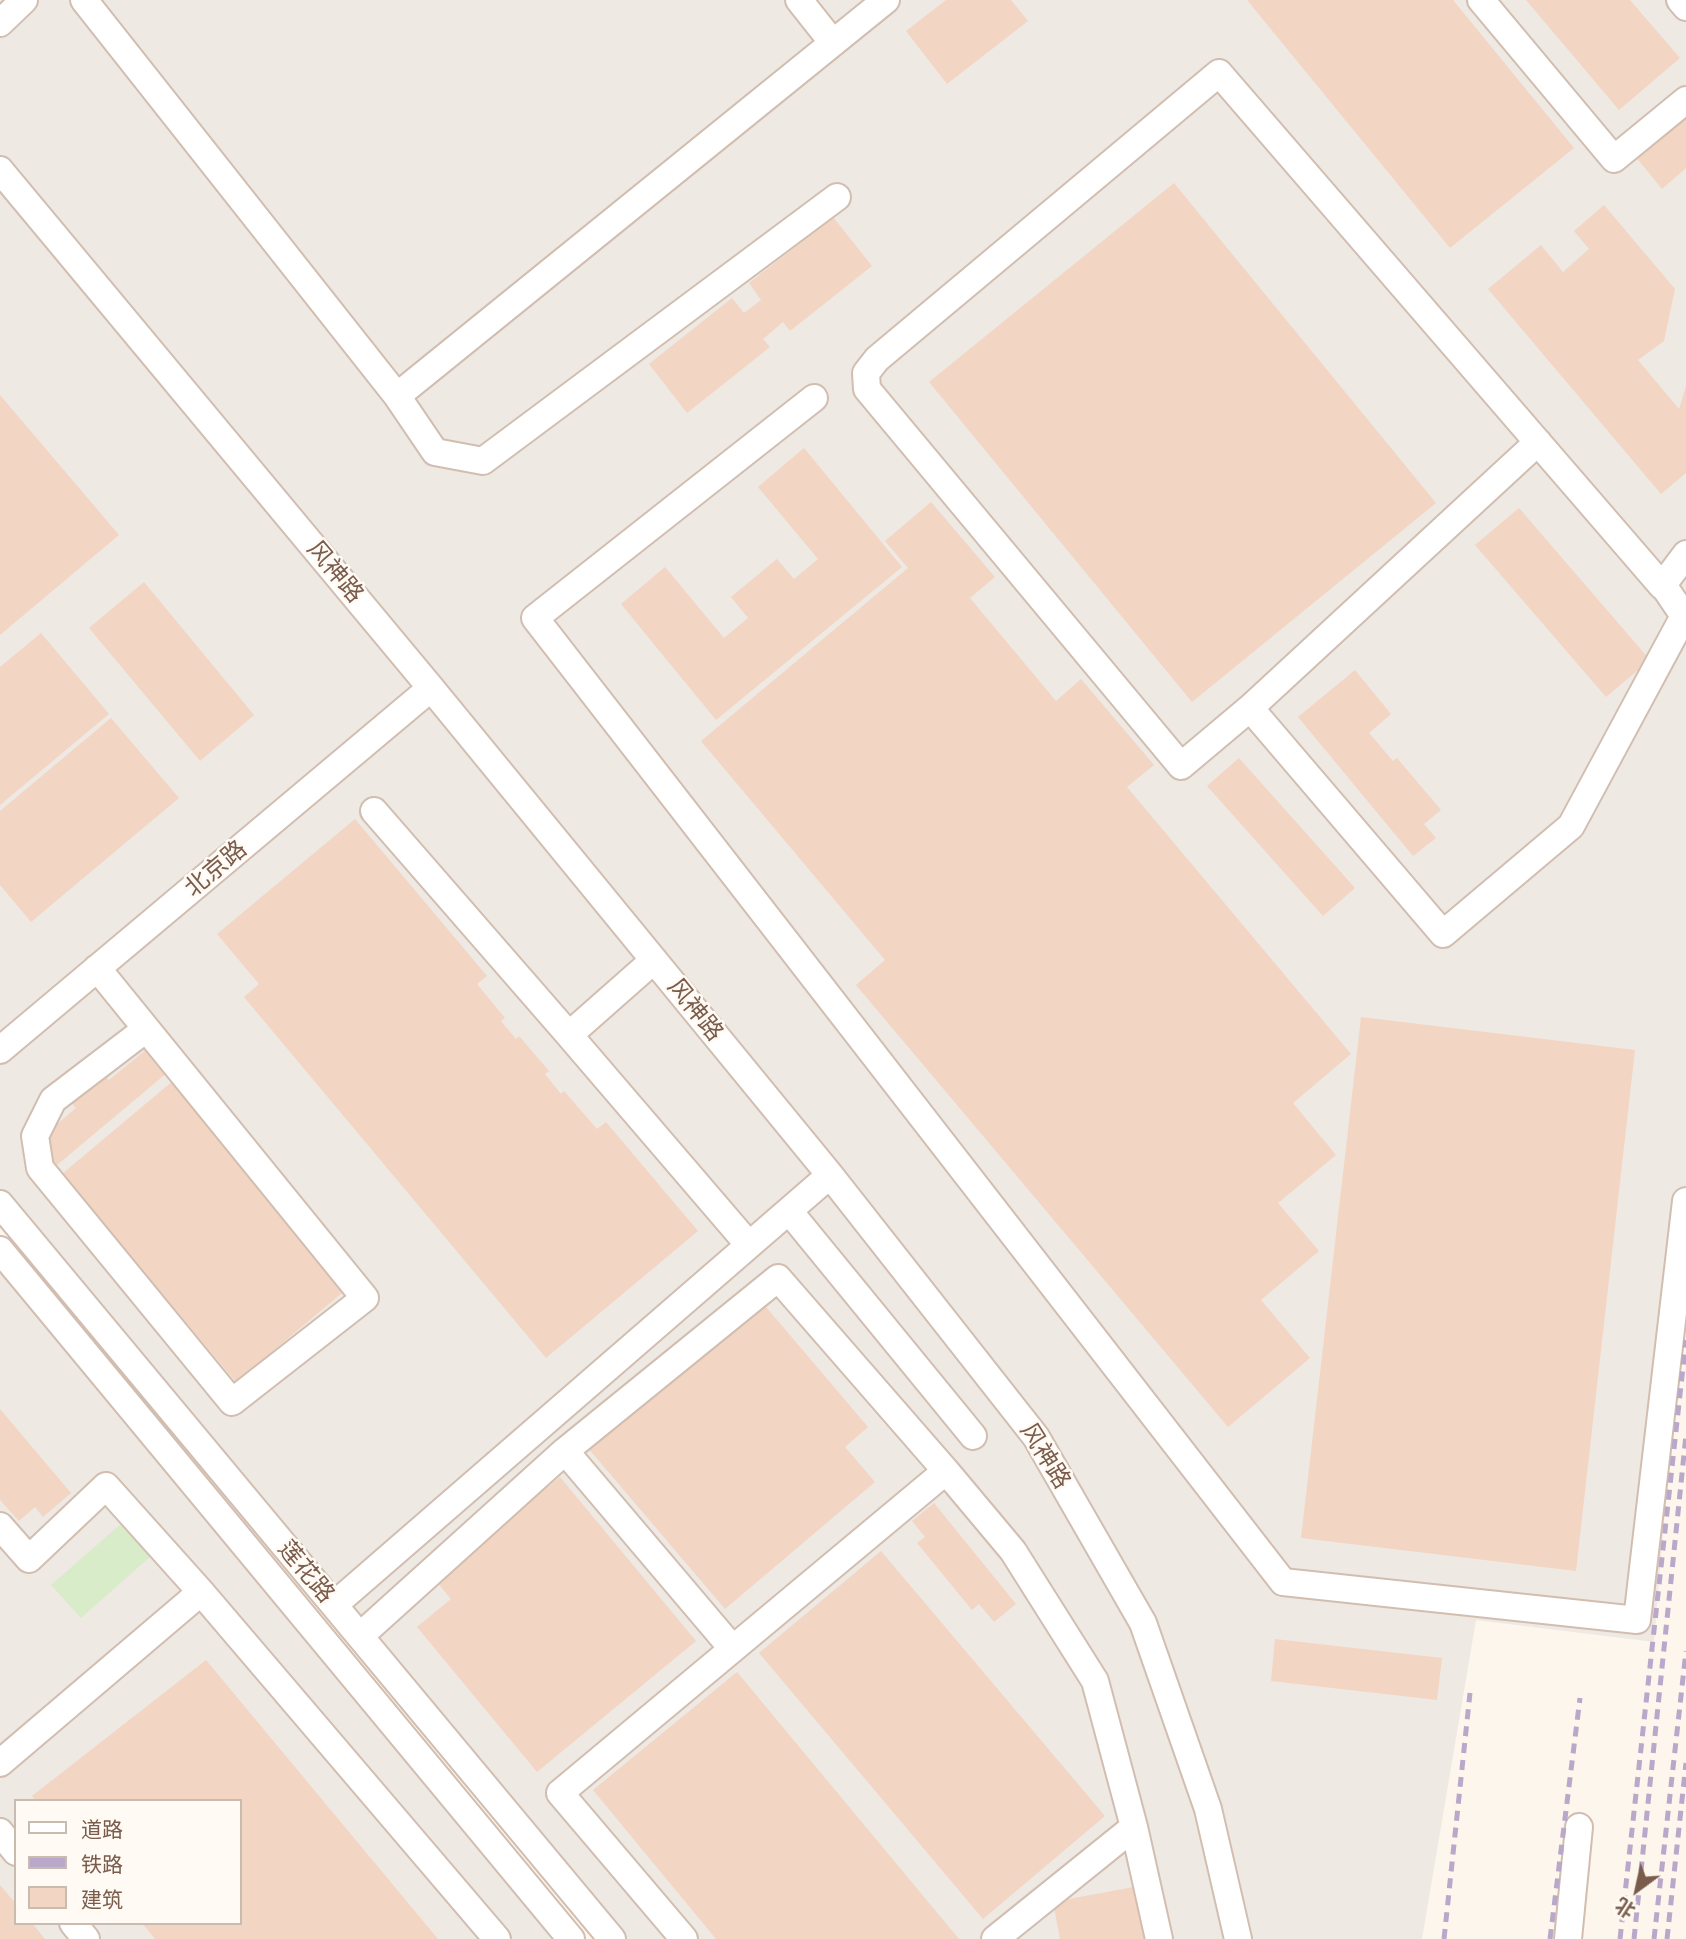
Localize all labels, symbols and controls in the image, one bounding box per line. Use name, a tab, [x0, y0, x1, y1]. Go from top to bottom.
street label: 风神路	[301, 535, 369, 609]
street label: 北京路	[179, 835, 253, 903]
street label: 风神路	[661, 973, 729, 1047]
street label: 风神路	[1014, 1418, 1076, 1494]
street label: 莲花路	[272, 1535, 340, 1609]
legend	[14, 1799, 242, 1925]
text: 道路	[81, 1817, 123, 1842]
text: 铁路	[81, 1852, 123, 1877]
north arrow	[1602, 1855, 1672, 1925]
text: 建筑	[81, 1887, 123, 1912]
text: 北	[1611, 1893, 1640, 1923]

